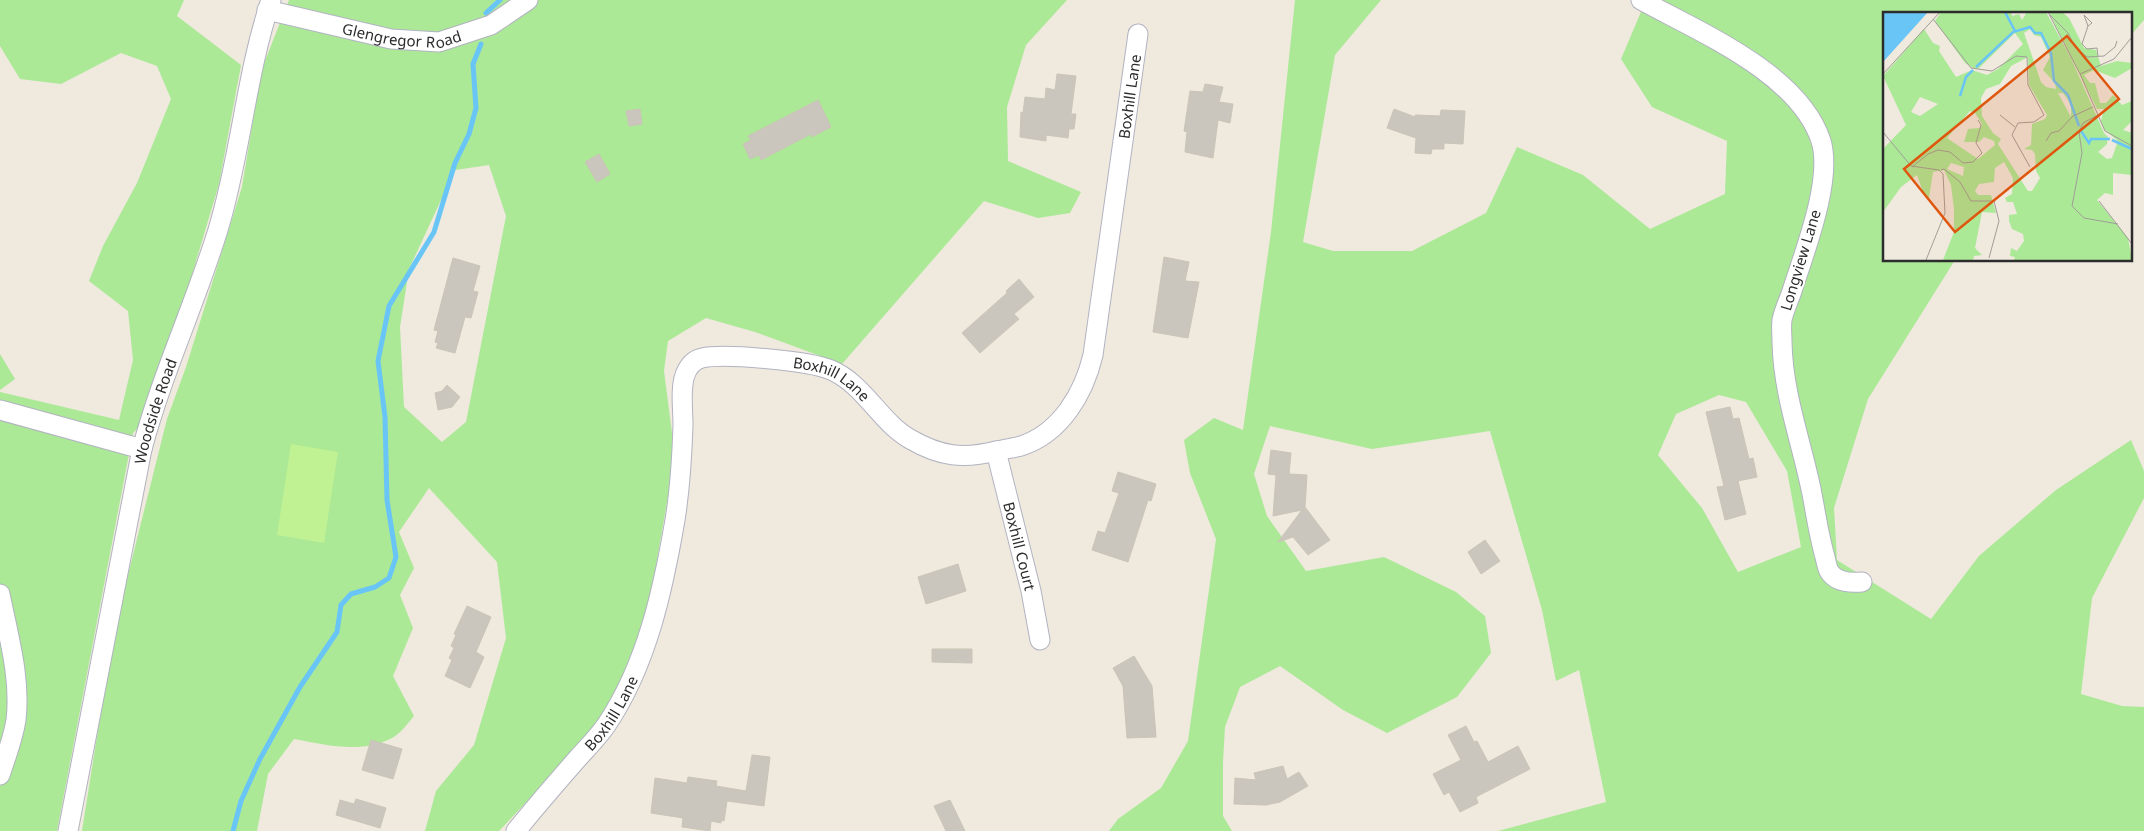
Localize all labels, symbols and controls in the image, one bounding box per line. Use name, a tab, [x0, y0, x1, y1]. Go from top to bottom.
inset map	[1883, 12, 2132, 261]
street label: Glengregor Road	[340, 18, 464, 53]
street label: Boxhill Lane	[1113, 53, 1145, 140]
street label: Longview Lane	[1775, 207, 1825, 313]
street label: Boxhill Lane	[792, 352, 875, 405]
street label: Woodside Road	[129, 355, 181, 466]
street label: Boxhill Court	[999, 500, 1041, 593]
street label: Boxhill Lane	[580, 672, 642, 755]

